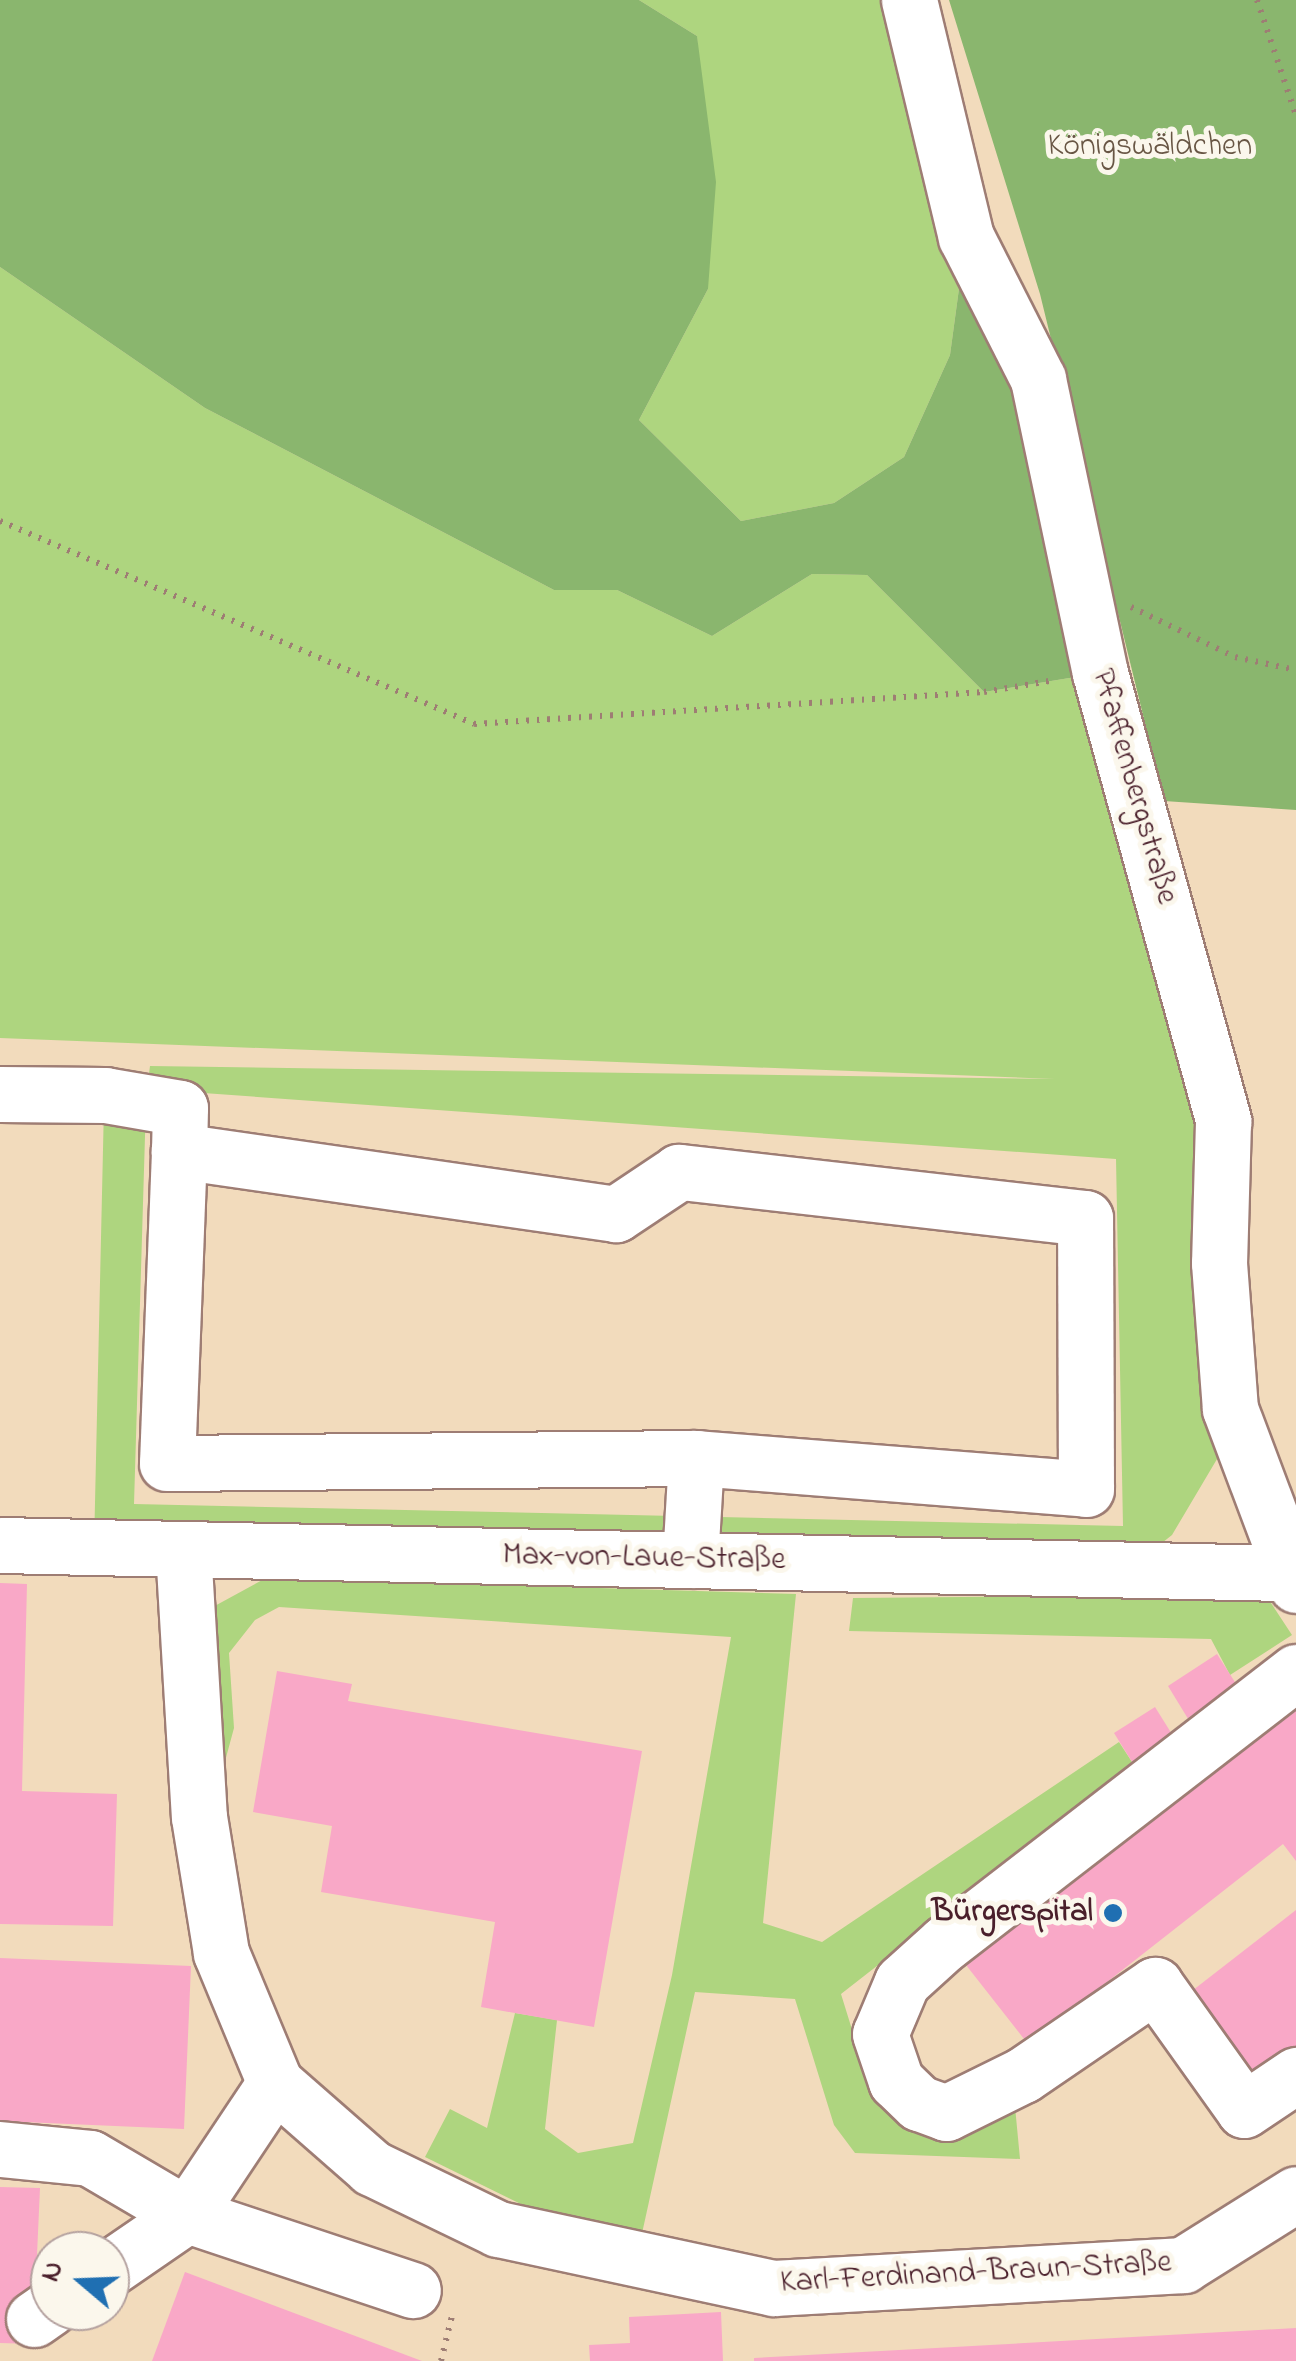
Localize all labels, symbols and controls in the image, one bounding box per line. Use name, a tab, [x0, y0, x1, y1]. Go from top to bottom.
park label: Königswäldchen	[1048, 128, 1252, 166]
street label: Pfaffenbergstraße	[1081, 665, 1185, 909]
street label: Max-von-Laue-Straße	[502, 1537, 786, 1581]
place label: Bürgerspital	[932, 1894, 1093, 1932]
marker: Bürgerspital	[1102, 1902, 1124, 1924]
north arrow	[30, 2231, 130, 2331]
street label: Karl-Ferdinand-Braun-Straße	[779, 2245, 1173, 2303]
text: N	[31, 2256, 76, 2287]

